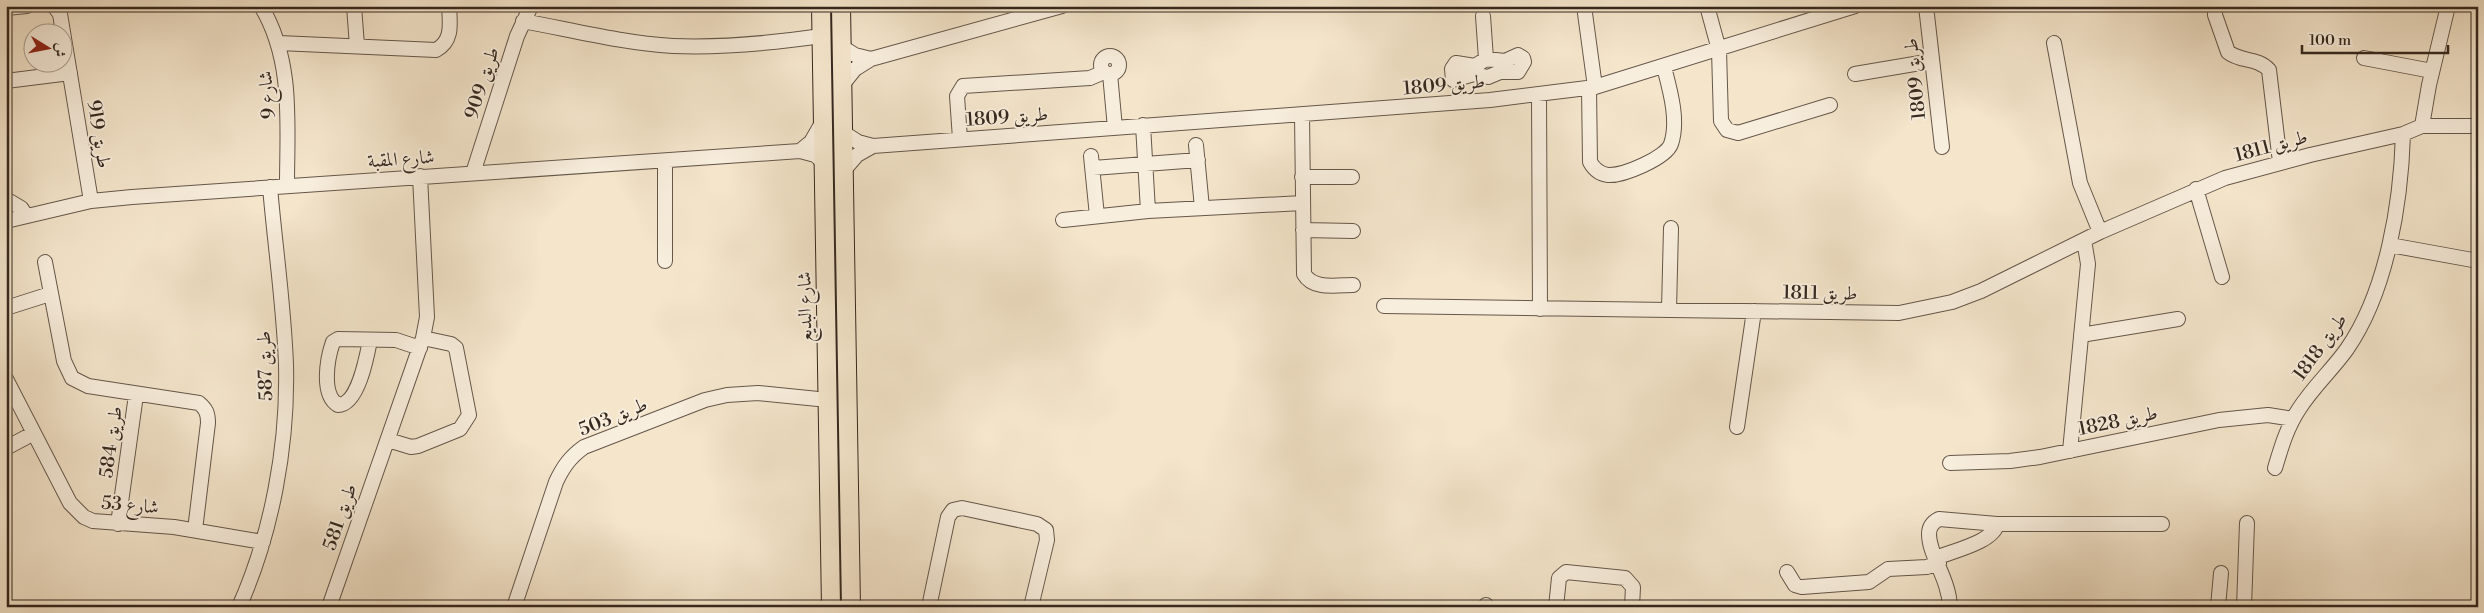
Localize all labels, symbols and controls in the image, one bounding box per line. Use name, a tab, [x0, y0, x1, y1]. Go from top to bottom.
north arrow	[22, 22, 72, 72]
scale bar	[2302, 22, 2448, 54]
text: 100 m	[2309, 31, 2351, 50]
street label: طريق 1809	[1899, 37, 1931, 121]
text: ش	[50, 42, 70, 59]
street label: طريق 909	[459, 44, 505, 122]
street label: طريق 1809	[1402, 69, 1486, 101]
street label: شارع 9	[253, 70, 284, 120]
street label: طريق 919	[82, 98, 116, 170]
street label: طريق 1809	[965, 102, 1049, 132]
street label: طريق 1811	[2232, 125, 2310, 167]
street label: شارع المقبة	[367, 145, 435, 176]
street label: شارع البديع	[792, 271, 823, 343]
street label: طريق 1811	[1782, 280, 1858, 306]
street label: طريق 1818	[2288, 309, 2352, 385]
street label: طريق 587	[252, 331, 278, 401]
street label: طريق 503	[575, 392, 651, 442]
street label: طريق 1828	[2076, 401, 2160, 441]
street label: طريق 584	[94, 404, 128, 480]
street label: طريق 581	[317, 481, 363, 553]
street label: شارع 53	[100, 491, 160, 522]

